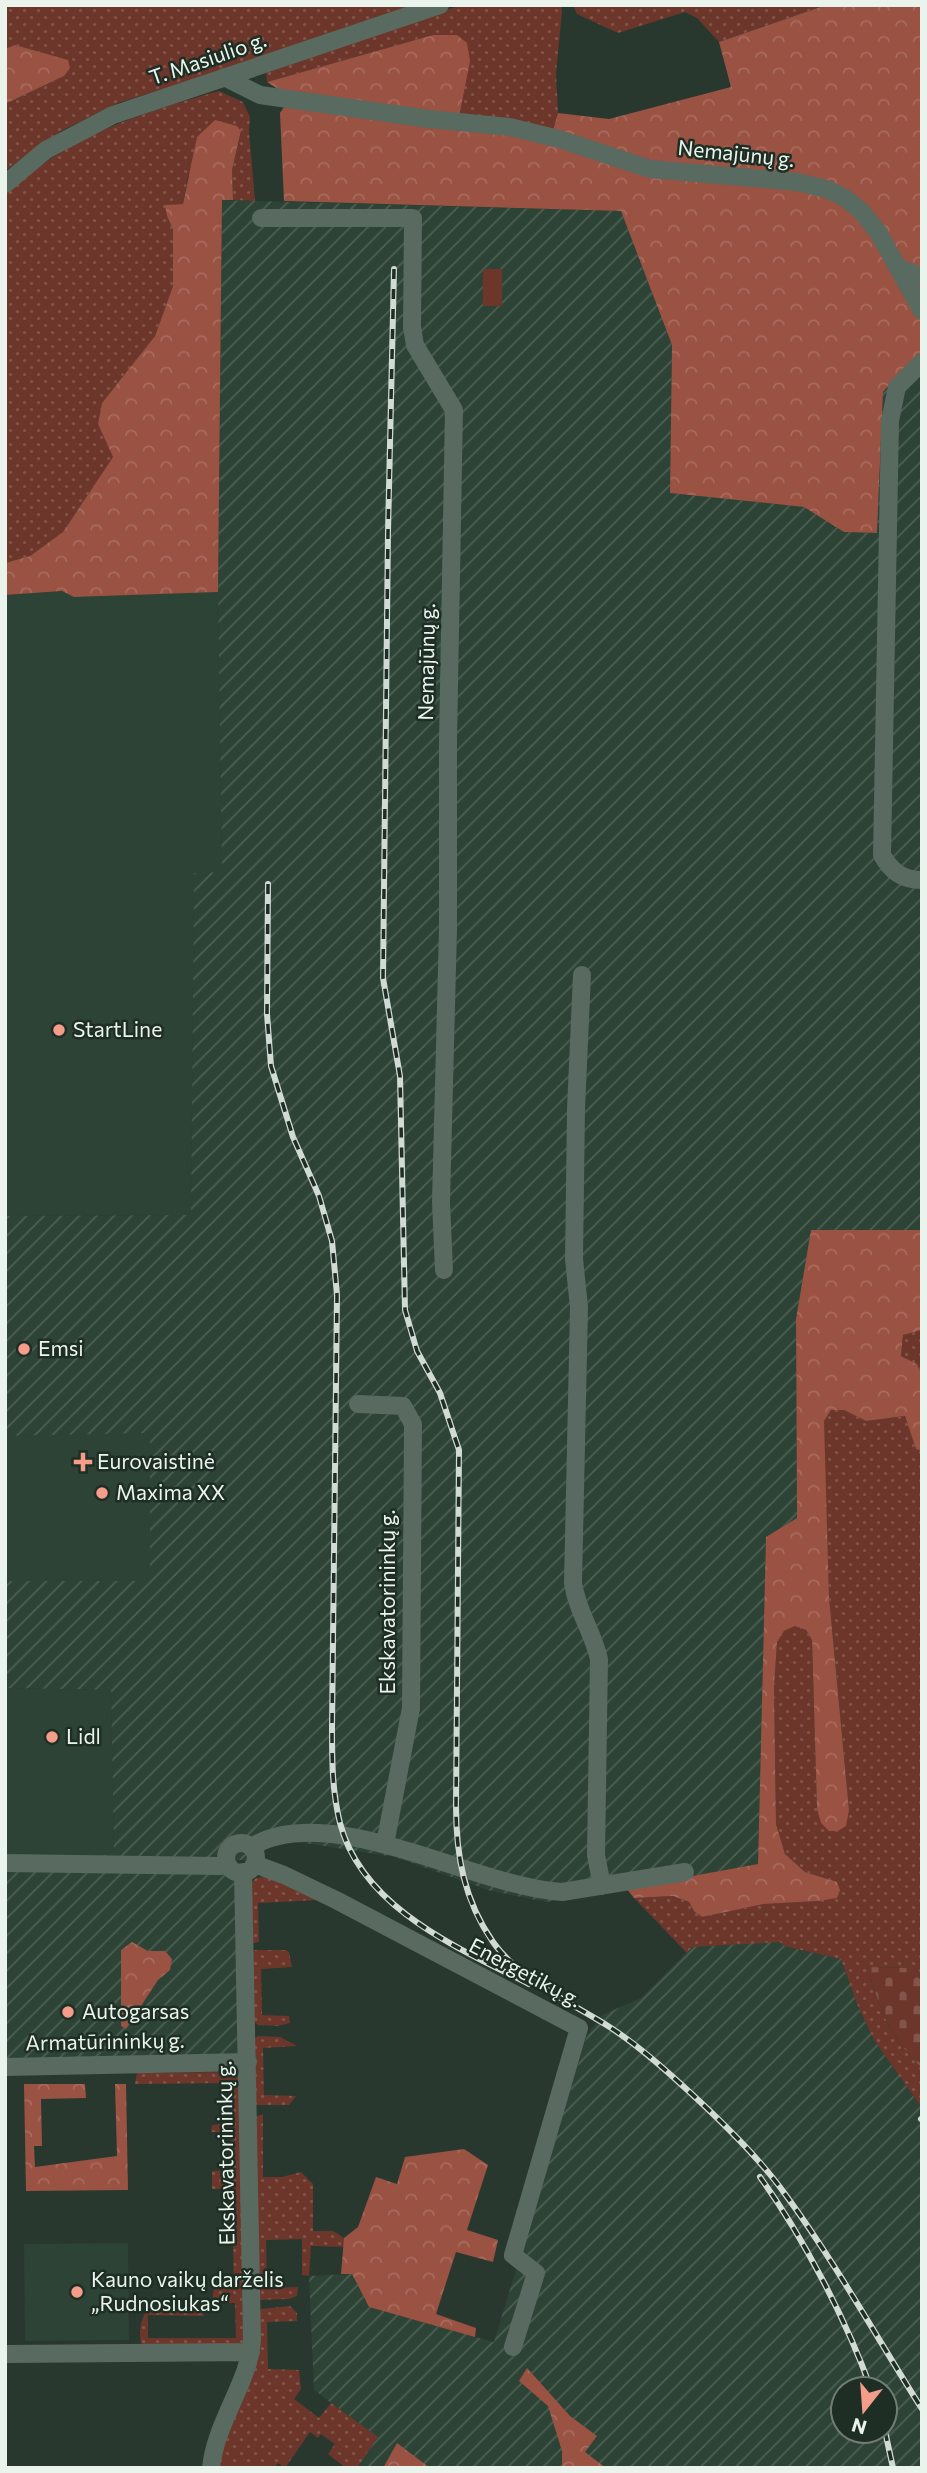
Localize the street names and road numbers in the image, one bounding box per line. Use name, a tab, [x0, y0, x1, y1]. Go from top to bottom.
street label: T. Masiulio g.	[146, 26, 269, 89]
street label: Nemajūnų g.	[676, 134, 796, 171]
street label: Nemajūnų g.	[412, 603, 439, 721]
street label: Ekskavatorininkų g.	[374, 1510, 399, 1694]
street label: Energetikų g.	[465, 1932, 586, 2012]
street label: Armatūrininkų g.	[25, 2027, 185, 2054]
street label: Ekskavatorininkų g.	[210, 2060, 239, 2246]

